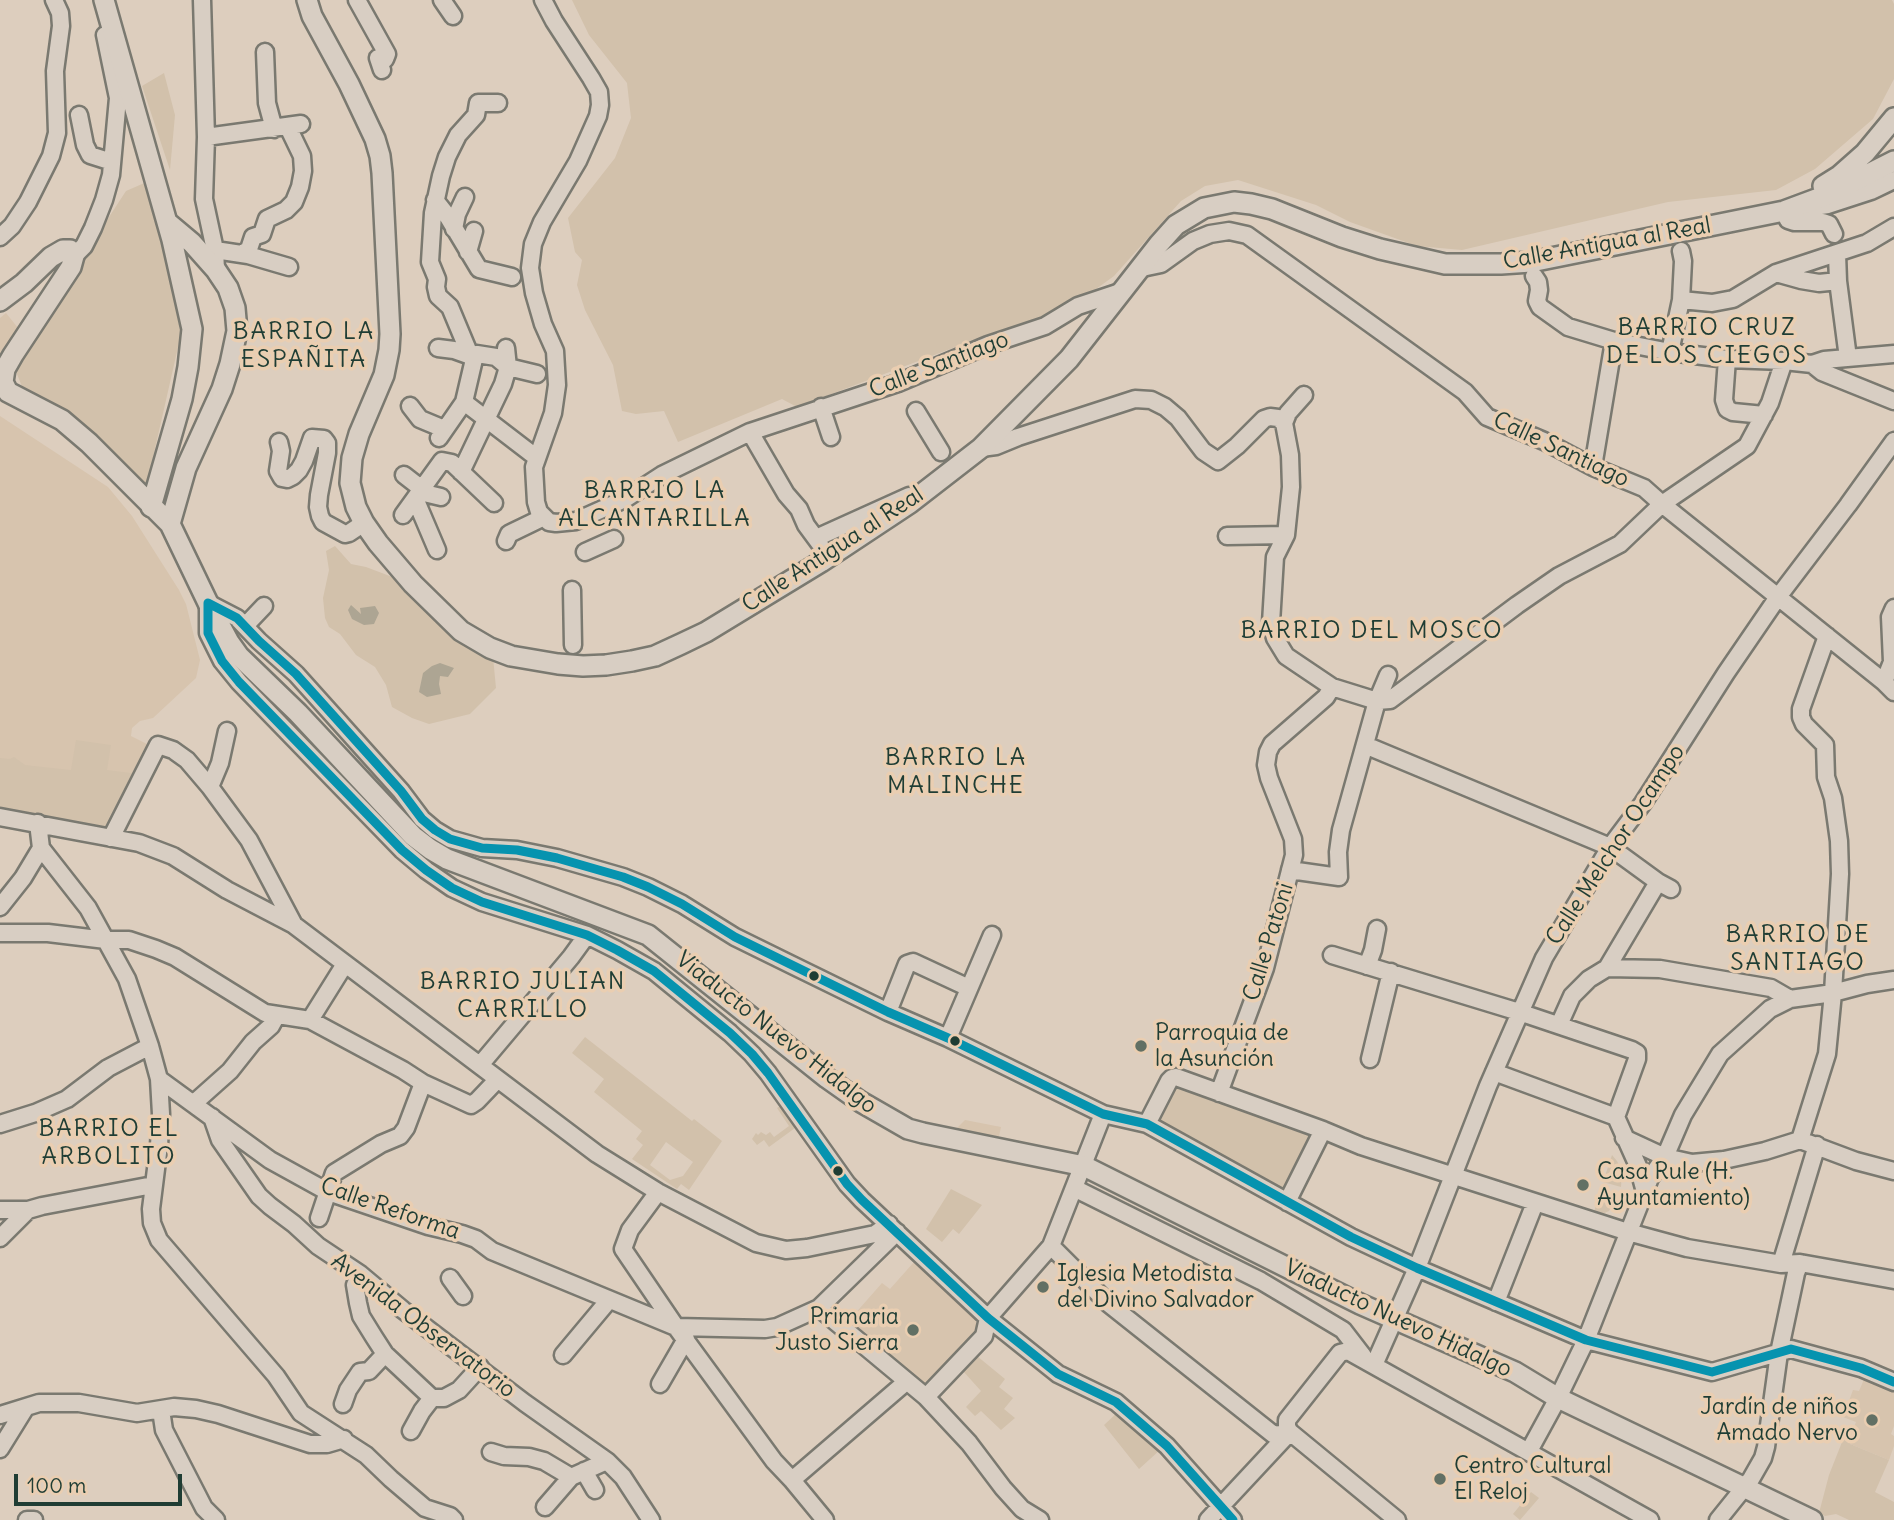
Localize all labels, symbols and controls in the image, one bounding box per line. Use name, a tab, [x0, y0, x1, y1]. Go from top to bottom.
street label: Calle Antigua al Real	[1501, 212, 1713, 276]
district label: BARRIO CRUZ DE LOS CIEGOS	[1608, 314, 1806, 370]
district label: BARRIO LA ESPAÑITA	[234, 318, 374, 374]
street label: Calle Santiago	[865, 326, 1013, 404]
street label: Calle Santiago	[1489, 406, 1633, 494]
district label: BARRIO LA ALCANTARILLA	[560, 477, 750, 533]
street label: Calle Antigua al Real	[737, 481, 929, 619]
district label: BARRIO DEL MOSCO	[1242, 617, 1502, 645]
street label: Calle Melchor Ocampo	[1541, 739, 1691, 951]
district label: BARRIO LA MALINCHE	[886, 744, 1026, 800]
street label: Calle Patoni	[1238, 880, 1300, 1004]
district label: BARRIO DE SANTIAGO	[1727, 921, 1869, 977]
street label: Viaducto Nuevo Hidalgo	[670, 946, 882, 1120]
district label: BARRIO JULIAN CARRILLO	[421, 968, 625, 1024]
unlabelled marker	[807, 969, 821, 983]
place label: Parroquia de la Asunción	[1155, 1019, 1289, 1073]
unlabelled marker	[948, 1034, 962, 1048]
marker: Parroquia de la Asunción	[1133, 1038, 1149, 1054]
district label: BARRIO EL ARBOLITO	[40, 1115, 178, 1171]
place label: Casa Rule (H. Ayuntamiento)	[1597, 1158, 1750, 1212]
unlabelled marker	[831, 1164, 845, 1178]
street label: Calle Reforma	[317, 1172, 463, 1246]
marker: Casa Rule (H. Ayuntamiento)	[1575, 1177, 1591, 1193]
street label: Avenida Observatorio	[325, 1248, 521, 1404]
street label: Viaducto Nuevo Hidalgo	[1280, 1254, 1516, 1384]
place label: Iglesia Metodista del Divino Salvador	[1057, 1260, 1254, 1314]
marker: Iglesia Metodista del Divino Salvador	[1035, 1279, 1051, 1295]
place label: Primaria Justo Sierra	[775, 1303, 899, 1357]
marker: Primaria Justo Sierra	[905, 1322, 921, 1338]
place label: Jardín de niños Amado Nervo	[1700, 1393, 1858, 1447]
marker: Jardín de niños Amado Nervo	[1864, 1412, 1880, 1428]
place label: Centro Cultural El Reloj	[1454, 1452, 1611, 1506]
scale bar	[18, 1460, 186, 1504]
marker: Centro Cultural El Reloj	[1432, 1471, 1448, 1487]
text: 100 m	[27, 1472, 86, 1499]

